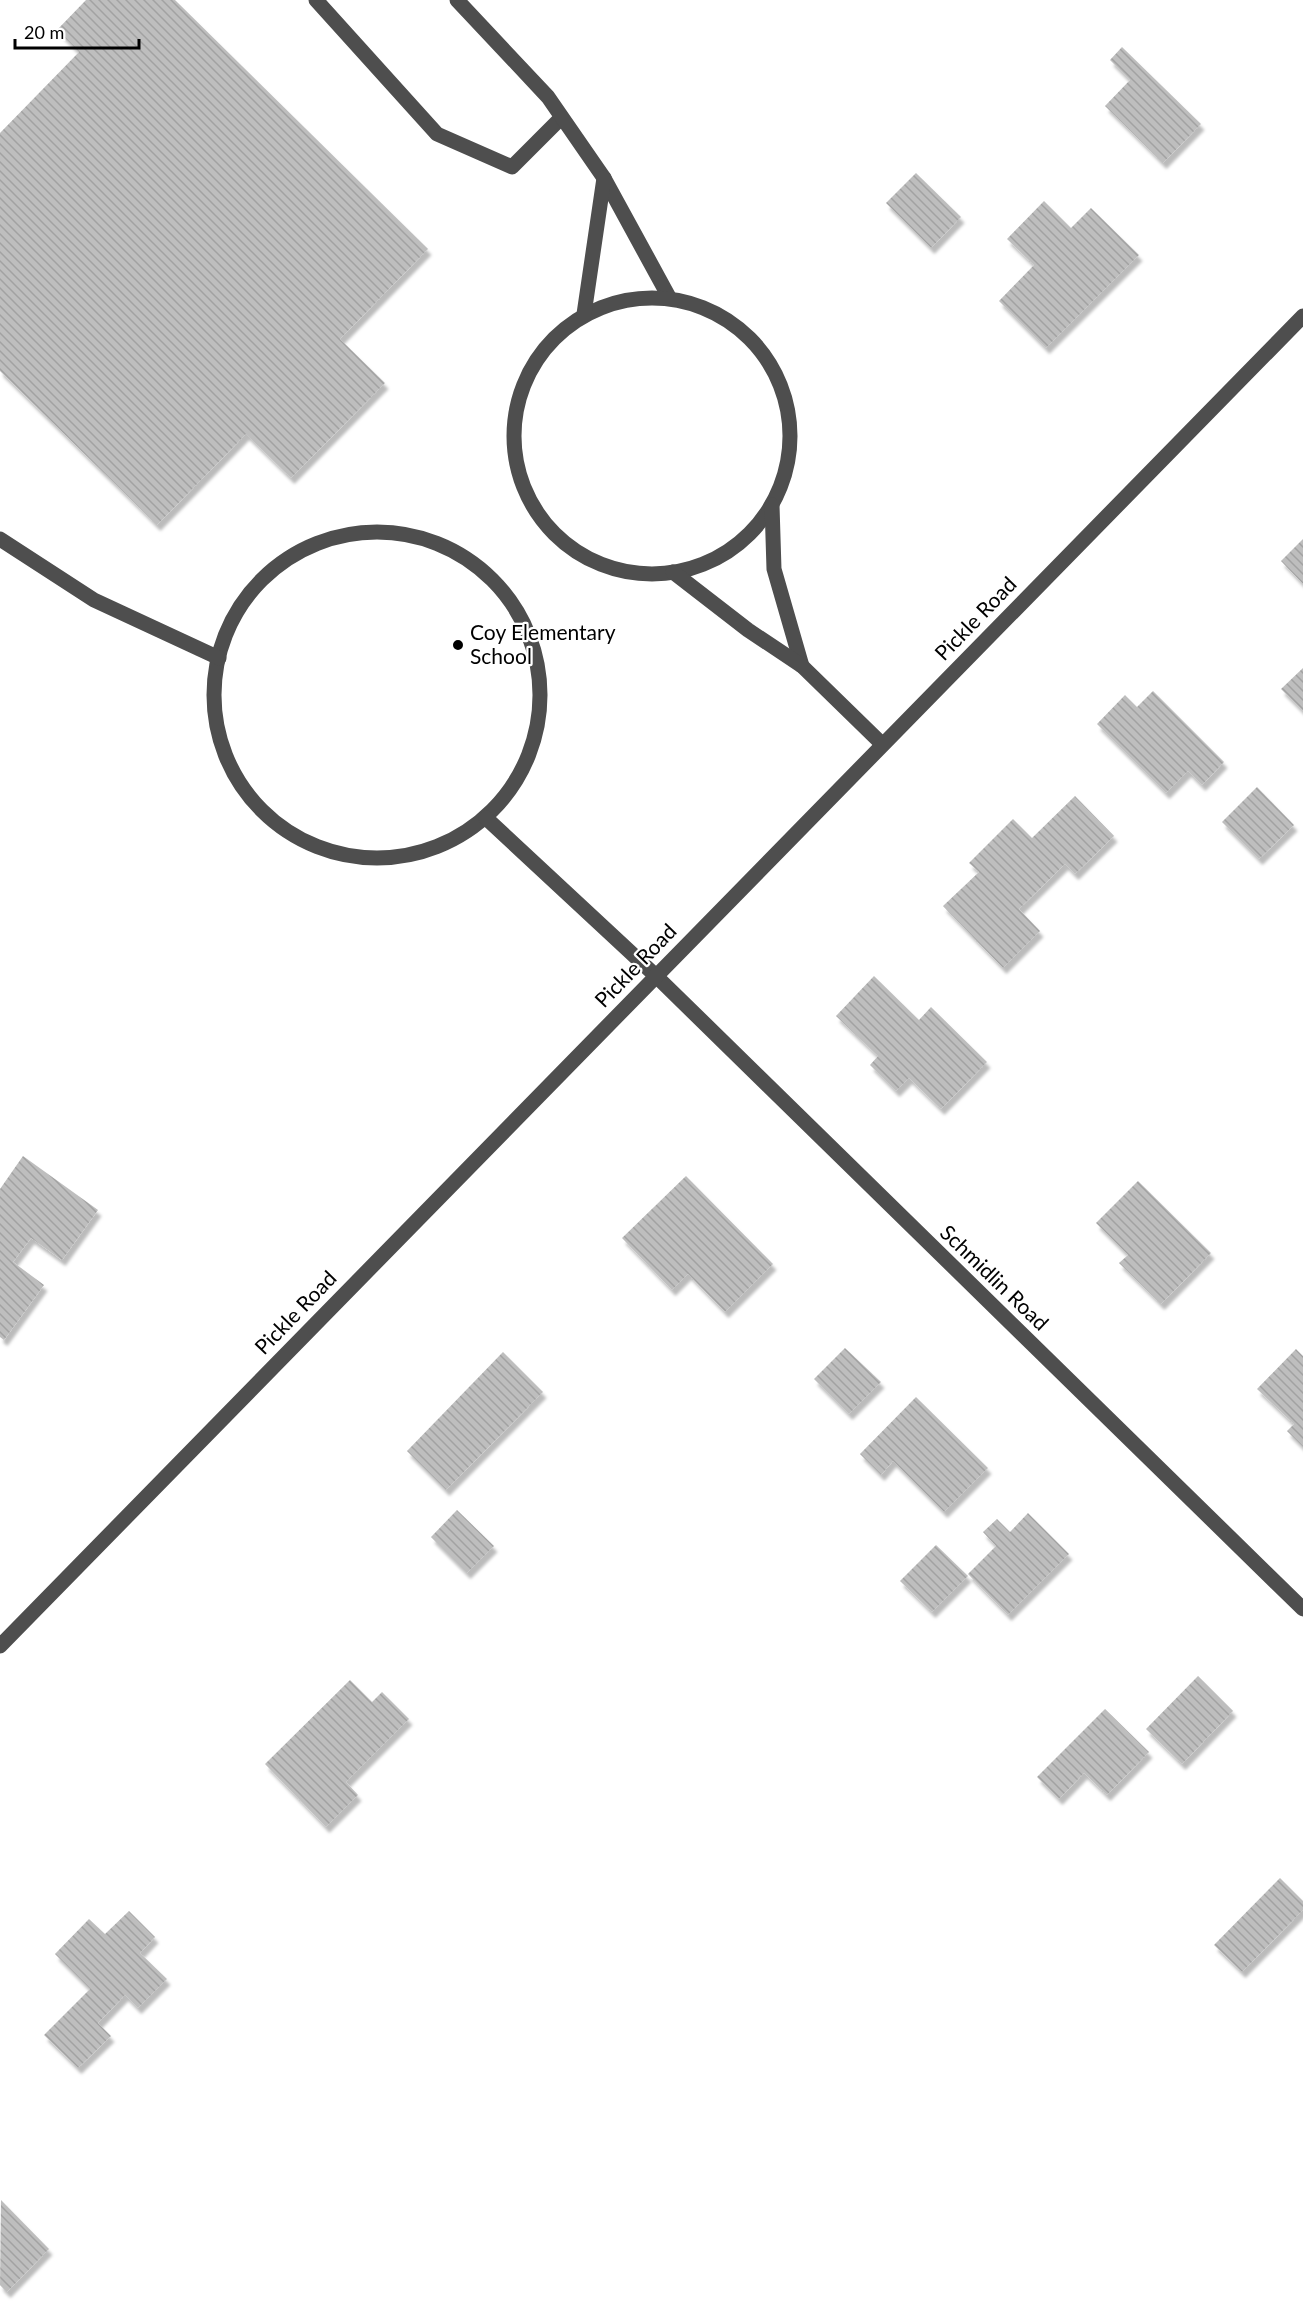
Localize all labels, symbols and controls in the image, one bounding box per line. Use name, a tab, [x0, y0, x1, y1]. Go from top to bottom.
scale bar	[15, 12, 140, 50]
text: 20 m	[24, 21, 64, 43]
street label: Pickle Road	[929, 571, 1021, 665]
place label: Coy Elementary School	[470, 619, 616, 668]
marker: Coy Elementary School	[451, 638, 465, 652]
street label: Pickle Road	[589, 918, 681, 1012]
street label: Schmidlin Road	[936, 1219, 1054, 1335]
street label: Pickle Road	[249, 1265, 341, 1359]

